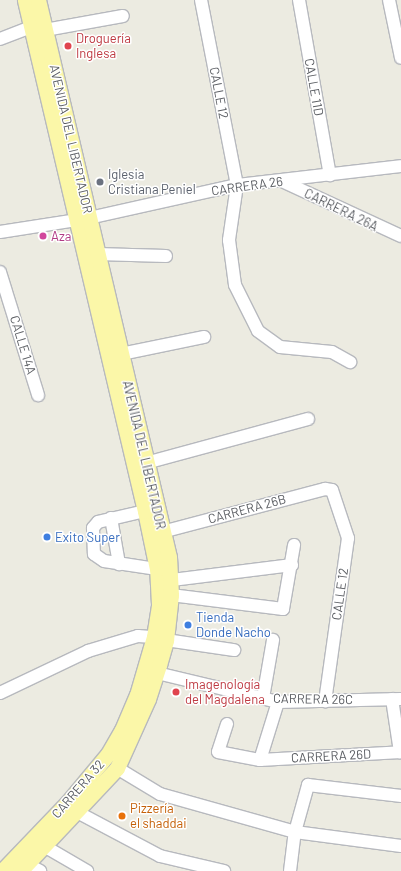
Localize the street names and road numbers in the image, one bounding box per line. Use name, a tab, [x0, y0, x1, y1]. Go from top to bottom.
street label: CALLE 11D	[301, 57, 327, 117]
street label: AVENIDA DEL LIBERTADOR	[46, 63, 96, 215]
street label: CALLE 12	[206, 66, 232, 120]
street label: CARRERA 26	[210, 173, 284, 199]
street label: CARRERA 26A	[302, 185, 380, 235]
street label: CALLE 14A	[7, 314, 39, 376]
street label: AVENIDA DEL LIBERTADOR	[119, 379, 169, 531]
street label: CARRERA 26B	[206, 491, 288, 527]
street label: CALLE 12	[329, 567, 351, 621]
street label: CARRERA 26C	[273, 691, 353, 707]
street label: CARRERA 26D	[291, 746, 371, 766]
street label: CARRERA 32	[48, 757, 108, 821]

